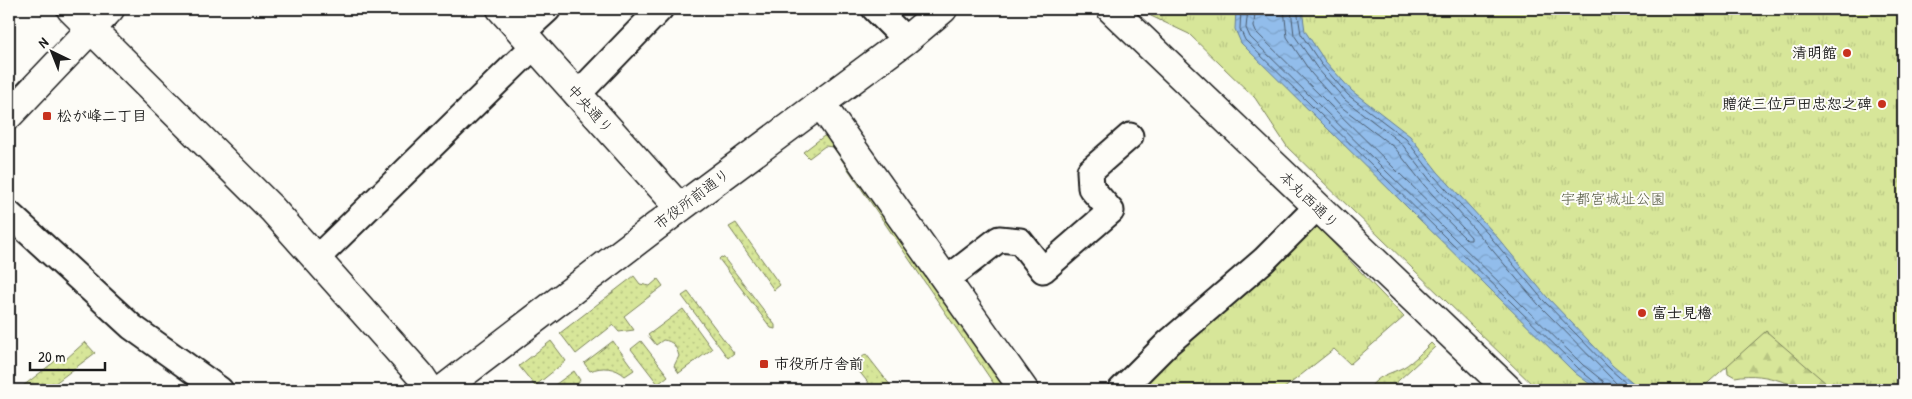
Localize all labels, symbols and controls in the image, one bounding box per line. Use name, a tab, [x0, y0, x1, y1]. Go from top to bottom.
north arrow	[28, 28, 78, 78]
text: N	[34, 32, 52, 52]
place label: 清明館	[1792, 42, 1837, 63]
marker: 清明館	[1841, 47, 1853, 59]
street label: 中央通り	[562, 79, 618, 138]
place label: 贈従三位戸田忠恕之碑	[1722, 93, 1872, 114]
marker: 贈従三位戸田忠恕之碑	[1876, 98, 1888, 110]
place label: 松が峰二丁目	[57, 105, 147, 126]
marker: 松が峰二丁目	[41, 110, 53, 122]
street label: 市役所前通り	[649, 163, 734, 234]
street label: 本丸西通り	[1275, 166, 1344, 233]
park label: 宇都宮城址公園	[1560, 188, 1666, 209]
place label: 富士見櫓	[1652, 302, 1712, 323]
marker: 富士見櫓	[1636, 307, 1648, 319]
scale bar	[30, 339, 105, 371]
text: 20 m	[38, 346, 65, 367]
place label: 市役所庁舎前	[774, 353, 864, 374]
marker: 市役所庁舎前	[758, 358, 770, 370]

